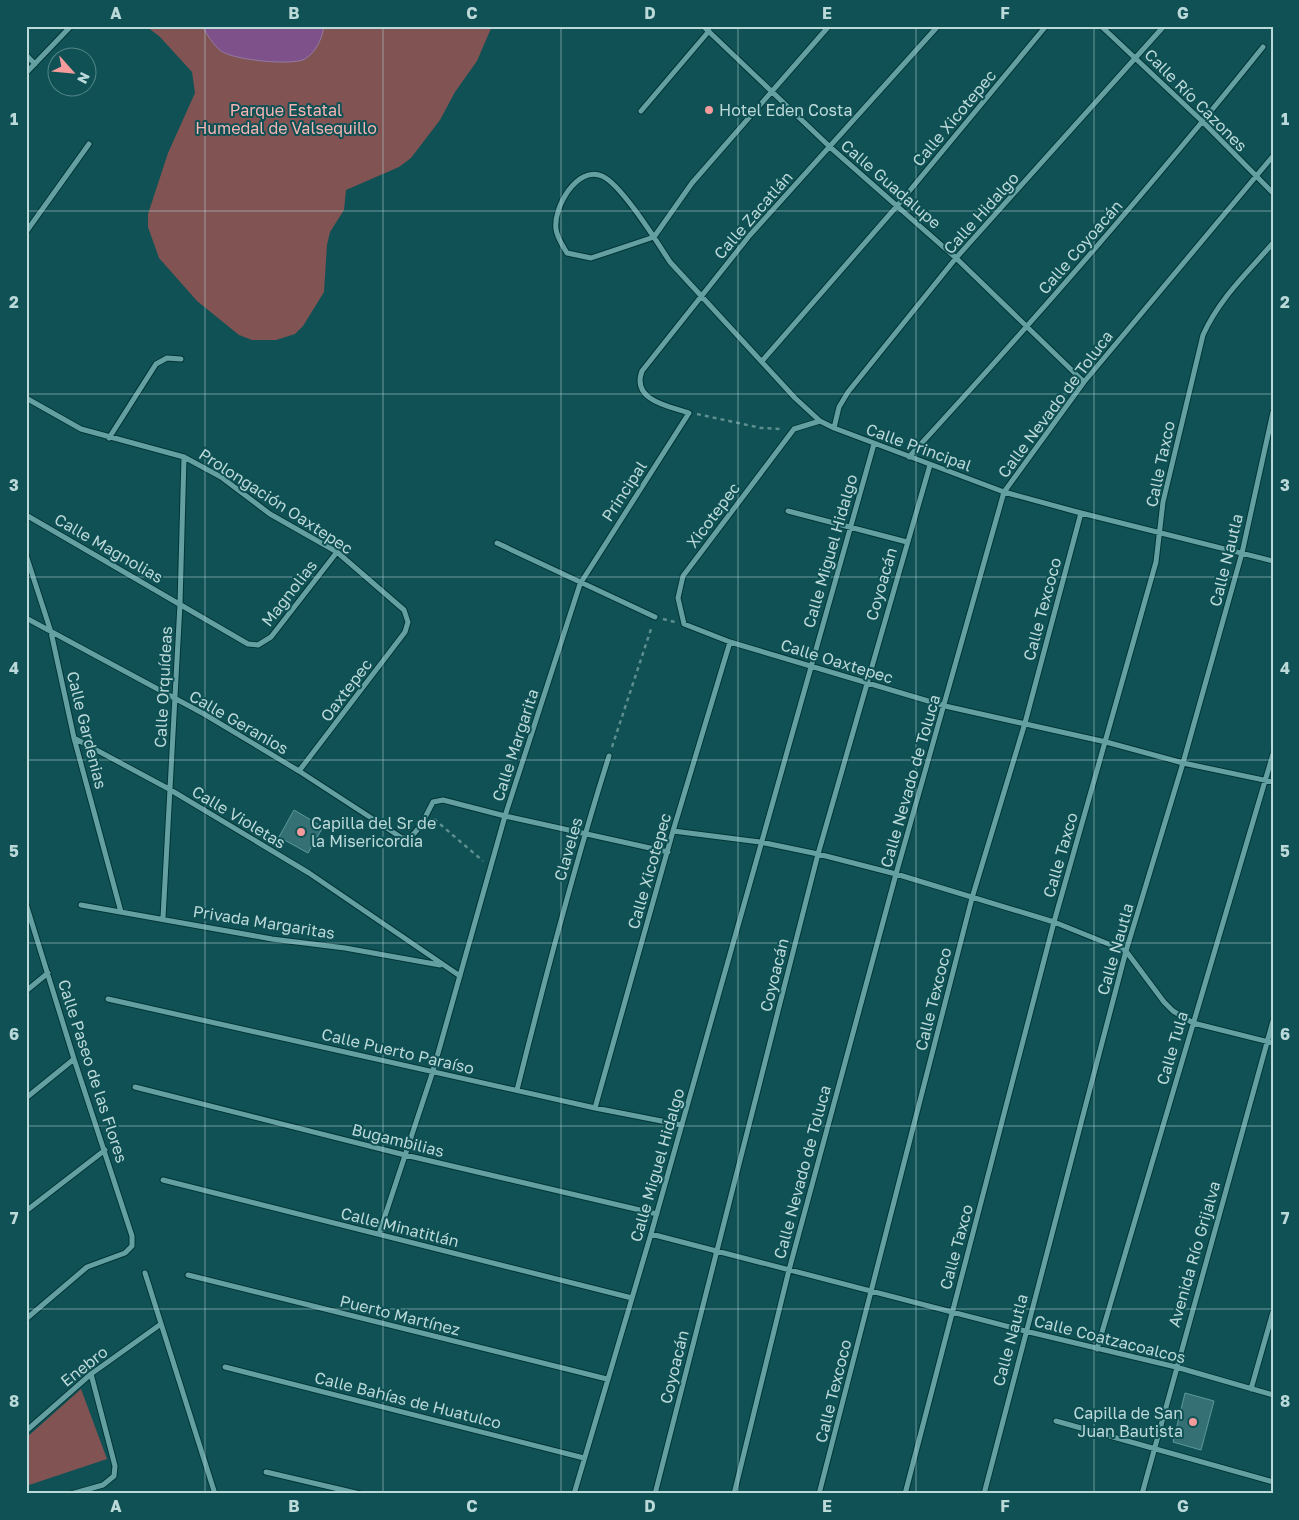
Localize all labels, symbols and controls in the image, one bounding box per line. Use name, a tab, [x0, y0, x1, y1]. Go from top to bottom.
text: A	[110, 3, 122, 23]
text: B	[288, 3, 300, 23]
text: C	[466, 3, 478, 23]
text: D	[644, 3, 656, 23]
text: E	[822, 3, 832, 23]
text: F	[1000, 3, 1010, 23]
text: G	[1177, 3, 1189, 23]
street label: Calle Río Cazones	[1140, 44, 1252, 156]
north arrow	[48, 48, 98, 98]
street label: Calle Xicotepec	[908, 65, 1000, 170]
text: N	[74, 70, 94, 87]
park label: Parque Estatal Humedal de Valsequillo	[195, 100, 377, 138]
place label: Hotel Eden Costa	[719, 100, 853, 120]
marker: Hotel Eden Costa	[703, 104, 715, 116]
text: 1	[10, 109, 18, 129]
text: 1	[1281, 109, 1289, 129]
street label: Calle Guadalupe	[837, 135, 945, 233]
street label: Calle Zacatlán	[709, 167, 797, 263]
street label: Calle Hidalgo	[939, 168, 1023, 258]
street label: Calle Coyoacán	[1034, 196, 1126, 298]
text: 2	[9, 292, 19, 312]
text: 2	[1280, 292, 1290, 312]
street label: Calle Nevado de Toluca	[993, 326, 1117, 482]
street label: Calle Principal	[863, 419, 975, 475]
street label: Calle Taxco	[1141, 419, 1179, 509]
street label: Prolongación Oaxtepec	[195, 444, 357, 558]
street label: Principal	[597, 457, 651, 525]
street label: Calle Miguel Hidalgo	[798, 472, 862, 630]
text: 3	[9, 475, 19, 495]
text: 3	[1280, 475, 1290, 495]
street label: Xicotepec	[682, 478, 744, 552]
street label: Calle Magnolias	[51, 509, 167, 587]
street label: Calle Nautla	[1205, 512, 1247, 608]
street label: Coyoacán	[861, 545, 901, 623]
street label: Calle Texcoco	[1019, 555, 1065, 663]
street label: Magnolias	[257, 556, 321, 630]
street label: Calle Orquídeas	[150, 626, 176, 748]
street label: Calle Oaxtepec	[778, 634, 896, 688]
street label: Oaxtepec	[316, 654, 376, 725]
text: 4	[9, 658, 19, 678]
text: 4	[1280, 658, 1290, 678]
street label: Calle Gardenias	[63, 669, 111, 791]
street label: Calle Geranios	[186, 686, 292, 758]
street label: Calle Margarita	[487, 686, 543, 804]
street label: Calle Nevado de Toluca	[876, 692, 944, 870]
street label: Calle Violetas	[188, 781, 290, 853]
street label: Calle Xicotepec	[623, 810, 675, 931]
street label: Calle Taxco	[1038, 810, 1082, 900]
place label: Capilla del Sr de la Misericordia	[311, 813, 436, 851]
street label: Claveles	[549, 815, 587, 883]
marker: Capilla del Sr de la Misericordia	[295, 826, 307, 838]
text: 5	[9, 841, 19, 861]
text: 5	[1280, 841, 1290, 861]
street label: Privada Margaritas	[192, 901, 336, 943]
street label: Calle Nautla	[1092, 901, 1138, 997]
street label: Coyoacán	[755, 936, 793, 1014]
street label: Calle Texcoco	[910, 945, 956, 1053]
street label: Calle Paseo de las Flores	[54, 977, 132, 1165]
street label: Calle Tula	[1152, 1009, 1192, 1087]
text: 6	[9, 1024, 19, 1044]
street label: Calle Puerto Paraíso	[320, 1024, 476, 1078]
text: 6	[1280, 1024, 1290, 1044]
street label: Calle Nevado de Toluca	[769, 1083, 835, 1261]
street label: Calle Miguel Hidalgo	[625, 1086, 689, 1244]
street label: Bugambilias	[350, 1119, 446, 1161]
street label: Avenida Río Grijalva	[1164, 1179, 1224, 1329]
street label: Calle Taxco	[935, 1202, 977, 1292]
street label: Calle Minatitlán	[339, 1203, 461, 1251]
text: 7	[10, 1208, 19, 1228]
text: 7	[1281, 1208, 1290, 1228]
street label: Puerto Martínez	[338, 1290, 462, 1340]
street label: Calle Nautla	[988, 1292, 1032, 1388]
street label: Calle Coatzacoalcos	[1032, 1310, 1188, 1368]
street label: Coyoacán	[655, 1328, 693, 1406]
street label: Calle Texcoco	[810, 1337, 856, 1445]
street label: Enebro	[56, 1341, 112, 1391]
street label: Calle Bahías de Huatulco	[312, 1367, 504, 1433]
text: 8	[9, 1391, 19, 1411]
text: 8	[1280, 1391, 1290, 1411]
place label: Capilla de San Juan Bautista	[1073, 1403, 1183, 1441]
marker: Capilla de San Juan Bautista	[1187, 1416, 1199, 1428]
text: A	[110, 1496, 122, 1516]
text: B	[288, 1496, 300, 1516]
text: C	[466, 1496, 478, 1516]
text: D	[644, 1496, 656, 1516]
text: E	[822, 1496, 832, 1516]
text: F	[1000, 1496, 1010, 1516]
text: G	[1177, 1496, 1189, 1516]

